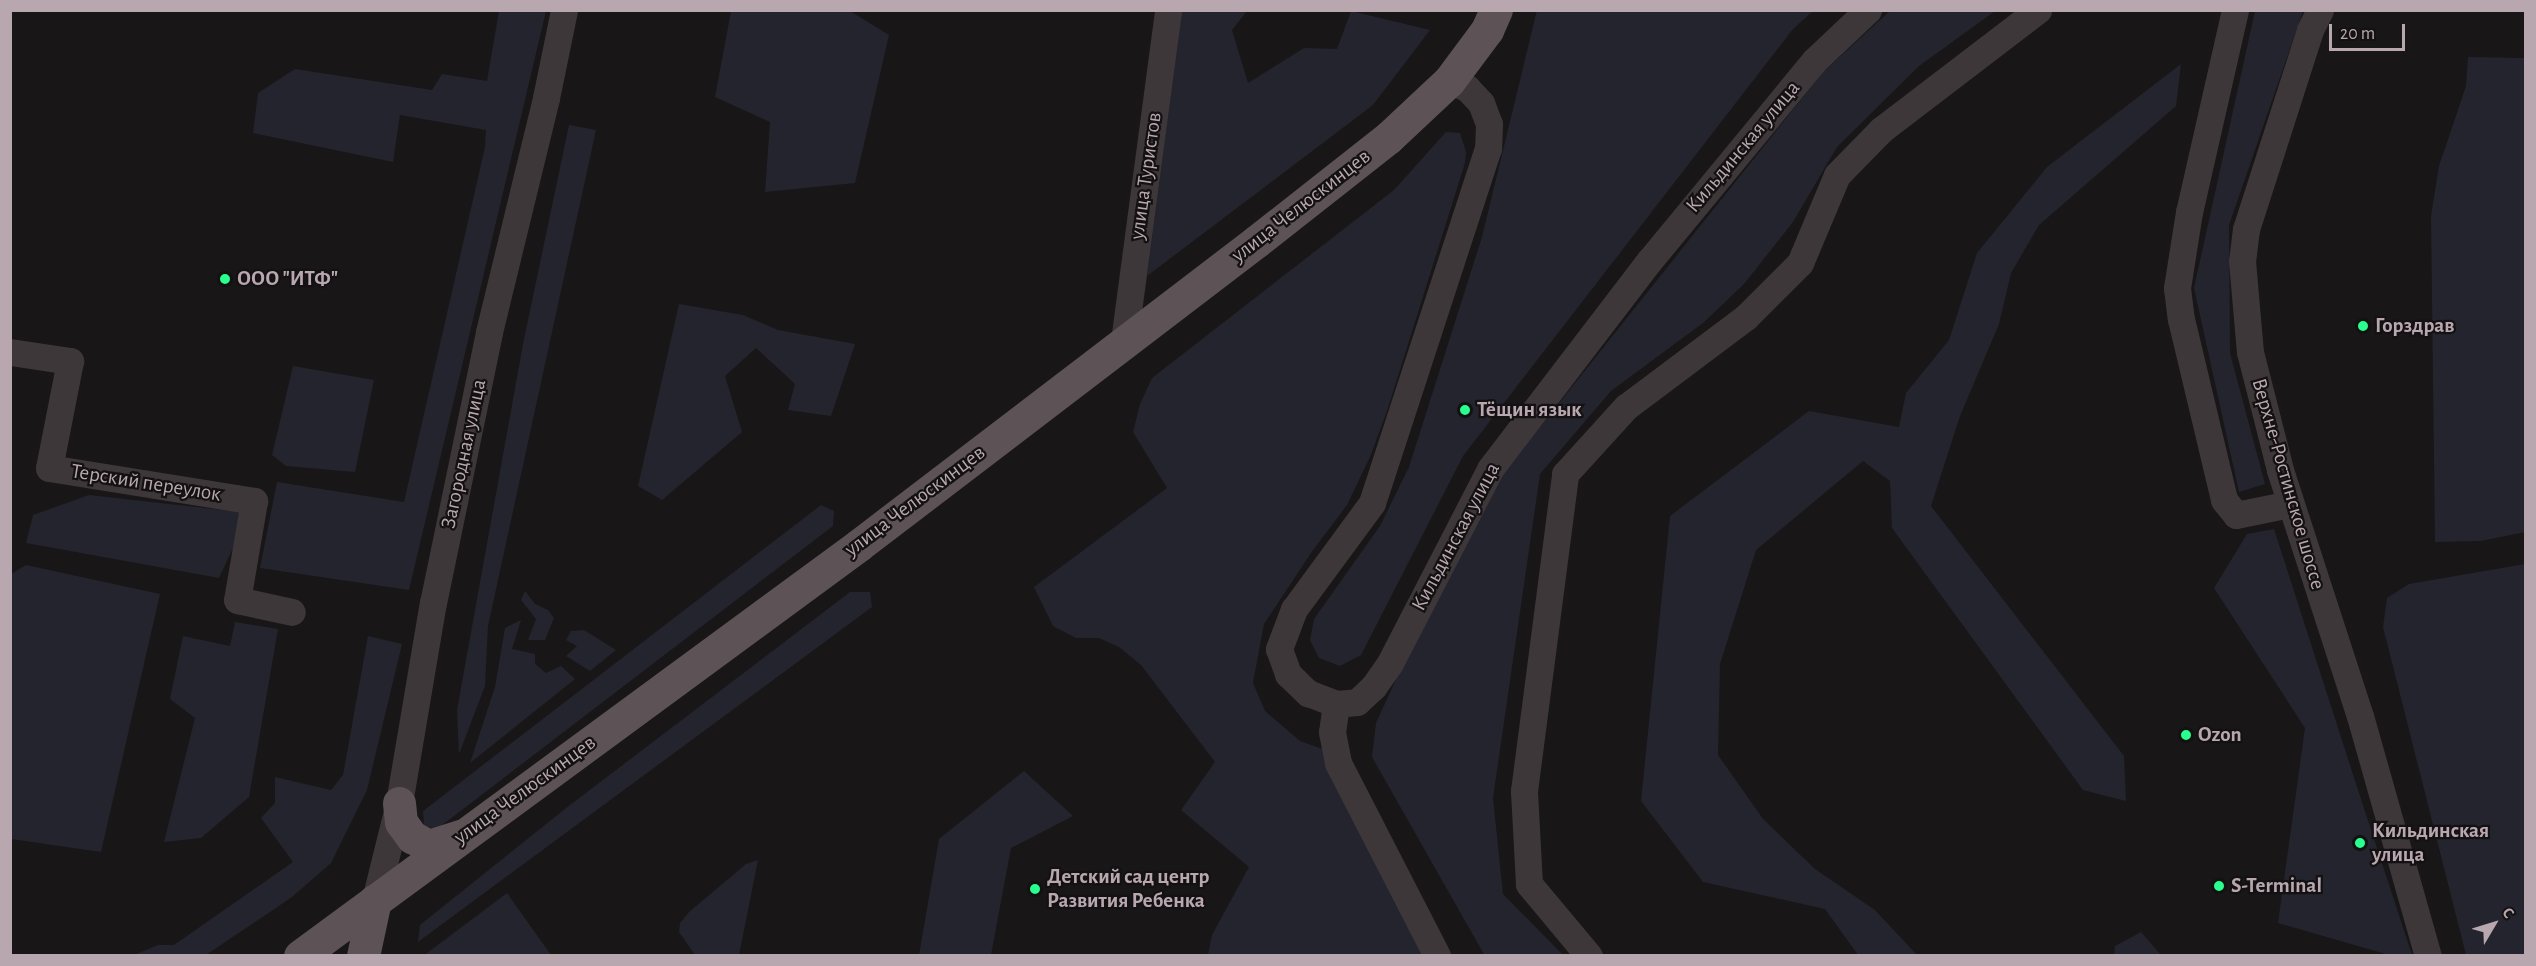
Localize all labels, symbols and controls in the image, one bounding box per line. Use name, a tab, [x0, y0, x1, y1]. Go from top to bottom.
scale bar	[2332, 12, 2408, 50]
text: 20 m	[2340, 25, 2375, 43]
street label: Кильдинская улица	[1681, 76, 1805, 218]
street label: улица Туристов	[1125, 111, 1167, 241]
street label: улица Челюскинцев	[1227, 144, 1375, 268]
place label: ООО "ИТФ"	[237, 266, 338, 292]
marker: ООО "ИТФ"	[218, 272, 232, 286]
place label: Горздрав	[2375, 313, 2454, 339]
marker: Горздрав	[2356, 319, 2370, 333]
street label: Верхне-Ростинское шоссе	[2246, 375, 2330, 593]
street label: Загородная улица	[436, 377, 492, 531]
place label: Тёщин язык	[1477, 397, 1582, 423]
marker: Тёщин язык	[1458, 403, 1472, 417]
street label: улица Челюскинцев	[840, 440, 990, 562]
street label: Терский переулок	[69, 459, 223, 507]
street label: Кильдинская улица	[1406, 459, 1506, 615]
place label: Ozon	[2198, 722, 2242, 748]
marker: Ozon	[2179, 728, 2193, 742]
street label: улица Челюскинцев	[449, 730, 601, 850]
place label: Кильдинская улица	[2372, 818, 2489, 868]
marker: Кильдинская улица	[2353, 836, 2367, 850]
place label: Детский сад центр Развития Ребенка	[1047, 864, 1209, 914]
place label: S-Terminal	[2231, 873, 2322, 899]
marker: S-Terminal	[2212, 879, 2226, 893]
marker: Детский сад центр Развития Ребенка	[1028, 882, 1042, 896]
north arrow	[2464, 894, 2524, 954]
text: С	[2499, 904, 2517, 921]

